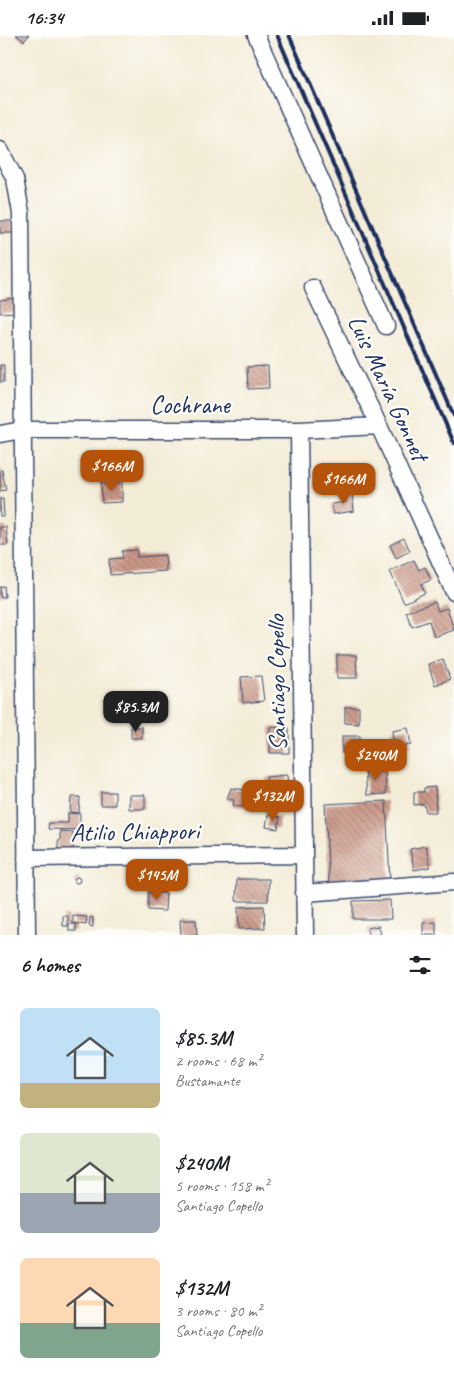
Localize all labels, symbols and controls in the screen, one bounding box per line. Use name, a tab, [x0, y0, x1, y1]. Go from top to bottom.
text: 16:34	[25, 6, 63, 30]
street label: Luis María Gonnet	[340, 310, 437, 469]
street label: Cochrane	[150, 389, 231, 421]
pin: $166M	[77, 449, 147, 492]
text: $166M	[91, 456, 133, 476]
pin: $166M	[309, 463, 379, 505]
text: $166M	[323, 469, 365, 489]
street label: Santiago Copello	[260, 613, 294, 752]
pin: $85.3M	[95, 691, 177, 733]
text: $85.3M	[114, 697, 158, 717]
pin: $240M	[341, 739, 411, 781]
text: $240M	[356, 745, 396, 765]
pin: $132M	[238, 779, 308, 822]
text: $132M	[253, 786, 293, 806]
street label: Atilio Chiappori	[70, 815, 203, 849]
pin: $145M	[122, 859, 192, 901]
text: $145M	[137, 865, 177, 885]
icon: filters	[406, 951, 434, 979]
text: 6 homes	[20, 952, 80, 978]
text: $85.3M	[175, 1025, 232, 1051]
icon: home	[60, 1028, 120, 1088]
text: 2 rooms · 68 m²	[175, 1051, 261, 1071]
text: Bustamante	[175, 1071, 240, 1091]
text: $240M	[175, 1150, 228, 1176]
icon: home	[60, 1153, 120, 1213]
text: 5 rooms · 158 m²	[175, 1176, 269, 1196]
text: Santiago Copello	[175, 1196, 262, 1216]
text: $132M	[175, 1275, 228, 1301]
icon: home	[60, 1278, 120, 1338]
text: 3 rooms · 80 m²	[175, 1301, 261, 1321]
text: Santiago Copello	[175, 1321, 262, 1341]

